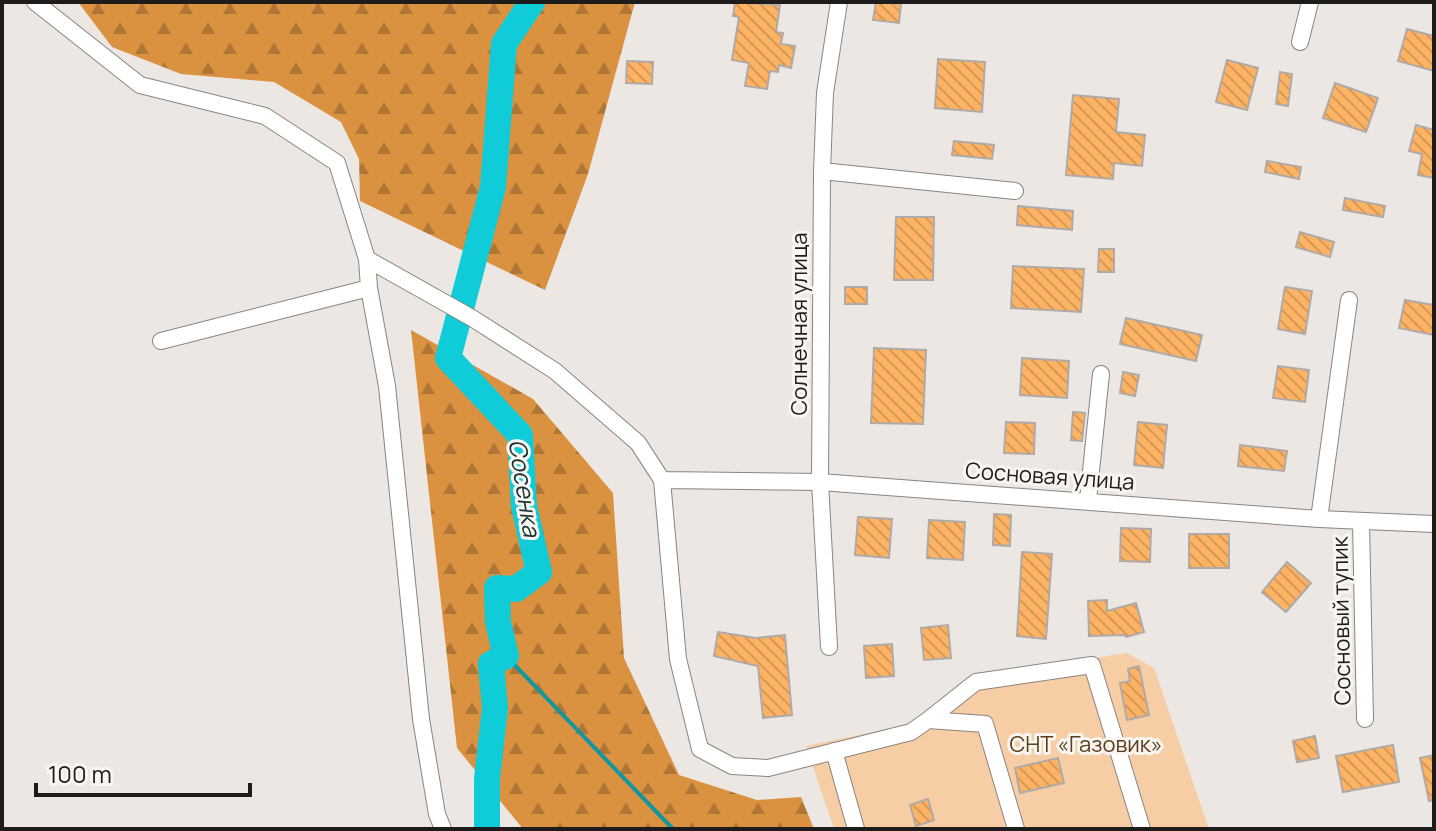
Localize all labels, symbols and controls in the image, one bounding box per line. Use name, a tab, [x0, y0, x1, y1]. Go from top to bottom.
street label: Солнечная улица	[784, 232, 814, 416]
water label: Сосенка	[502, 437, 550, 540]
street label: Сосновая улица	[964, 455, 1136, 497]
street label: Сосновый тупик	[1325, 535, 1357, 706]
park label: СНТ «Газовик»	[1010, 729, 1162, 759]
scale bar	[36, 747, 250, 797]
text: 100 m	[48, 757, 112, 790]

